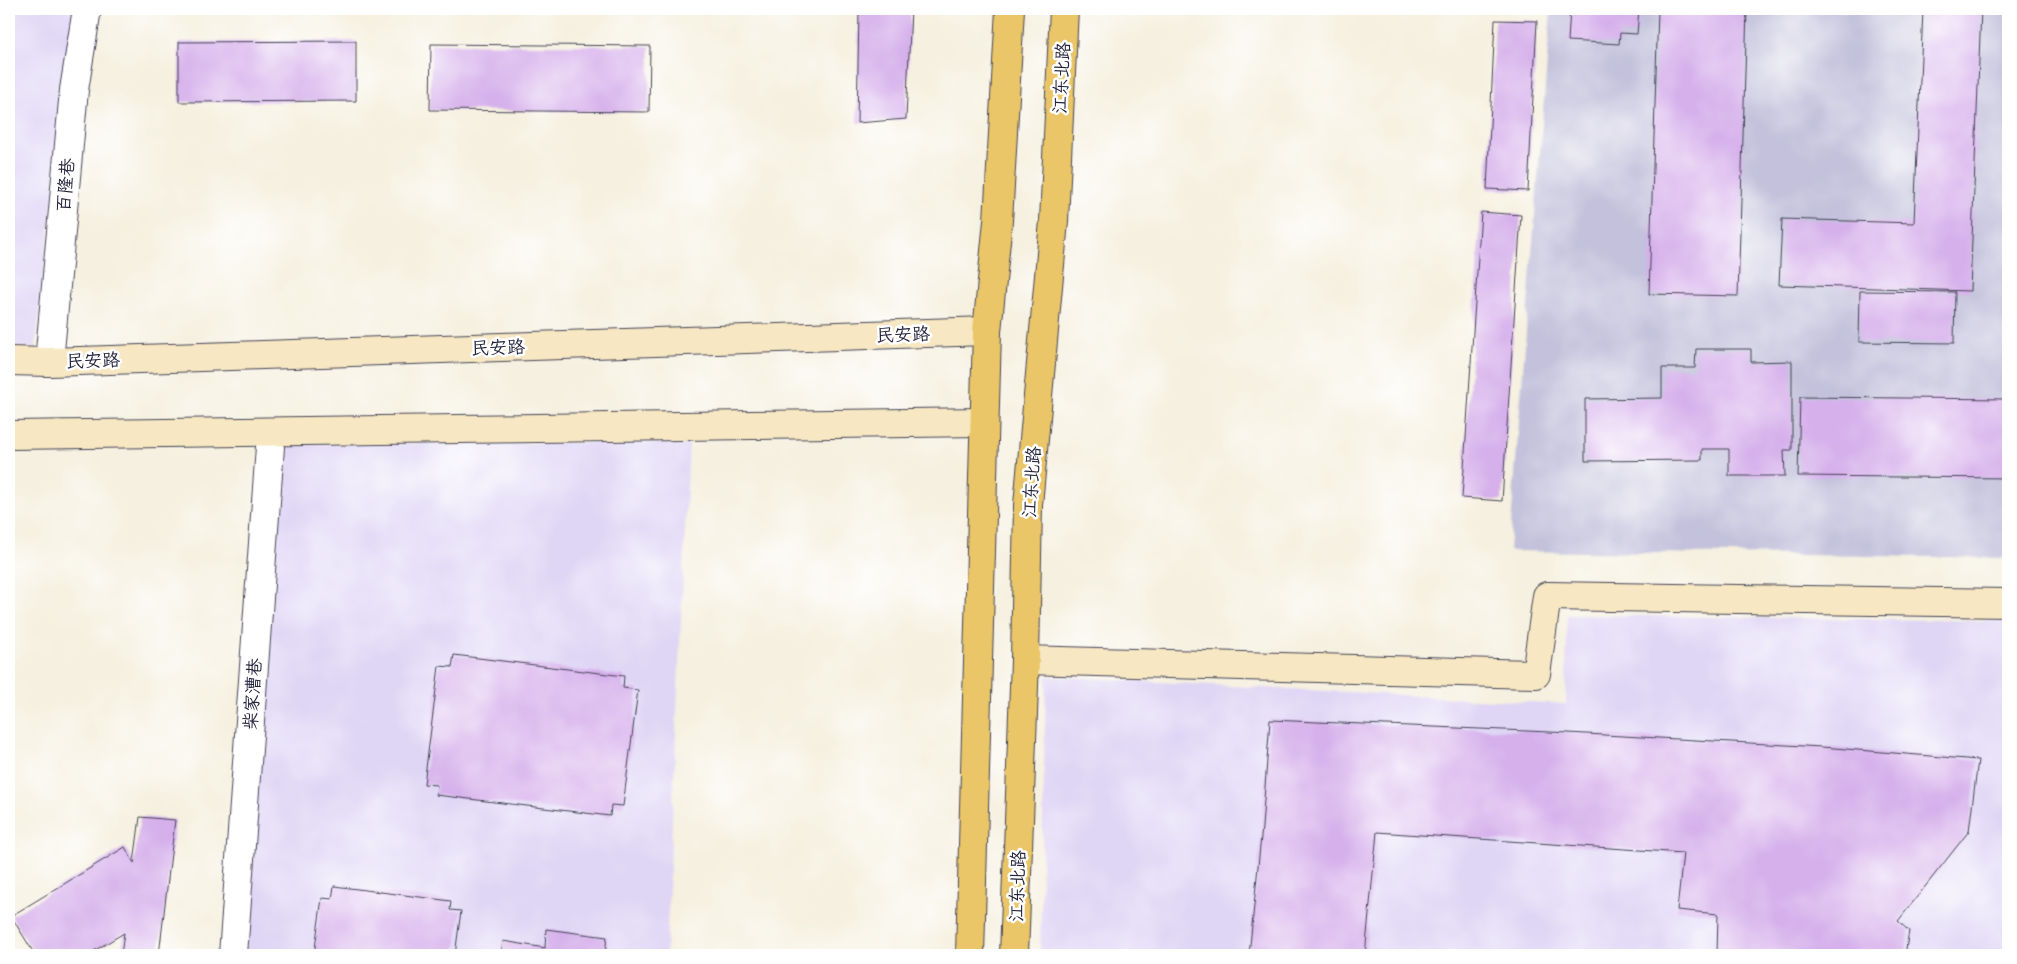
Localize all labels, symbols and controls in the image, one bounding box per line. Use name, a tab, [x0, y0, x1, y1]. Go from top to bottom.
street label: 江东北路	[1047, 41, 1075, 115]
street label: 百隆巷	[50, 157, 80, 213]
street label: 民安路	[876, 321, 930, 347]
street label: 民安路	[471, 334, 525, 360]
street label: 民安路	[66, 347, 120, 373]
street label: 江东北路	[1016, 445, 1046, 519]
street label: 柴家漕巷	[237, 657, 267, 731]
street label: 江东北路	[1003, 850, 1031, 922]

